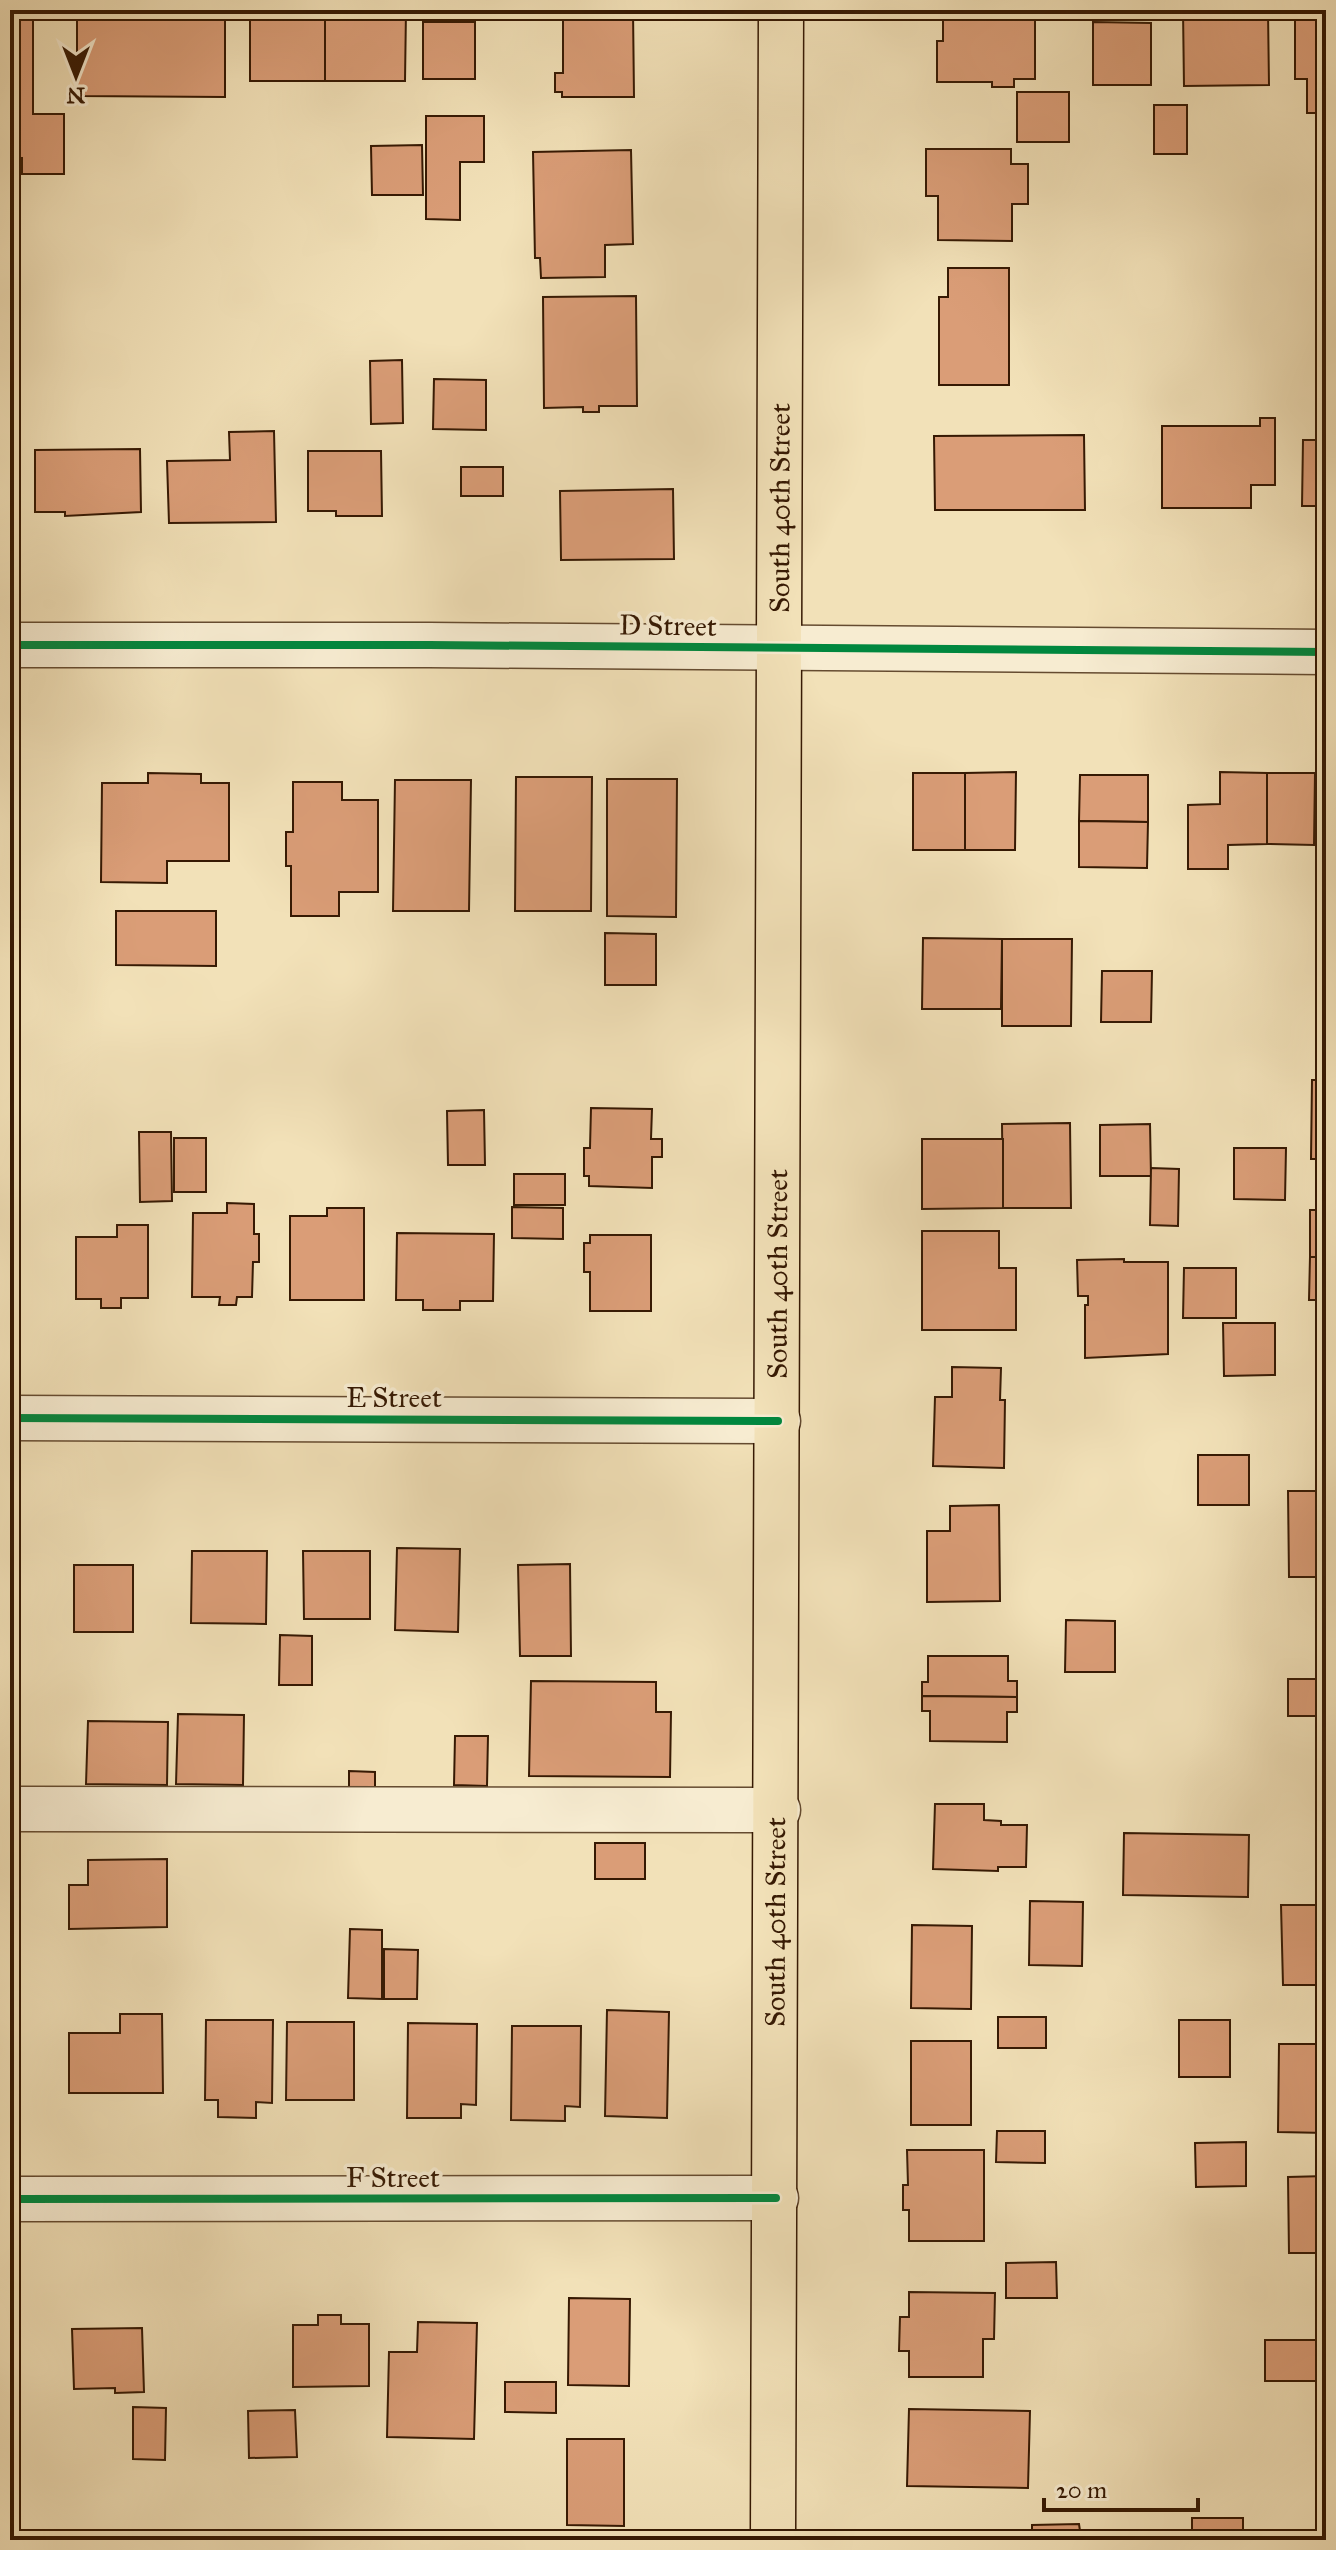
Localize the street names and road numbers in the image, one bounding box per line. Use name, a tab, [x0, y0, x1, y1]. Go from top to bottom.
street label: South 40th Street	[762, 403, 798, 613]
street label: D Street	[619, 607, 717, 644]
street label: South 40th Street	[760, 1169, 795, 1379]
street label: E Street	[346, 1380, 442, 1415]
street label: South 40th Street	[758, 1817, 793, 2027]
street label: F Street	[346, 2160, 440, 2195]

